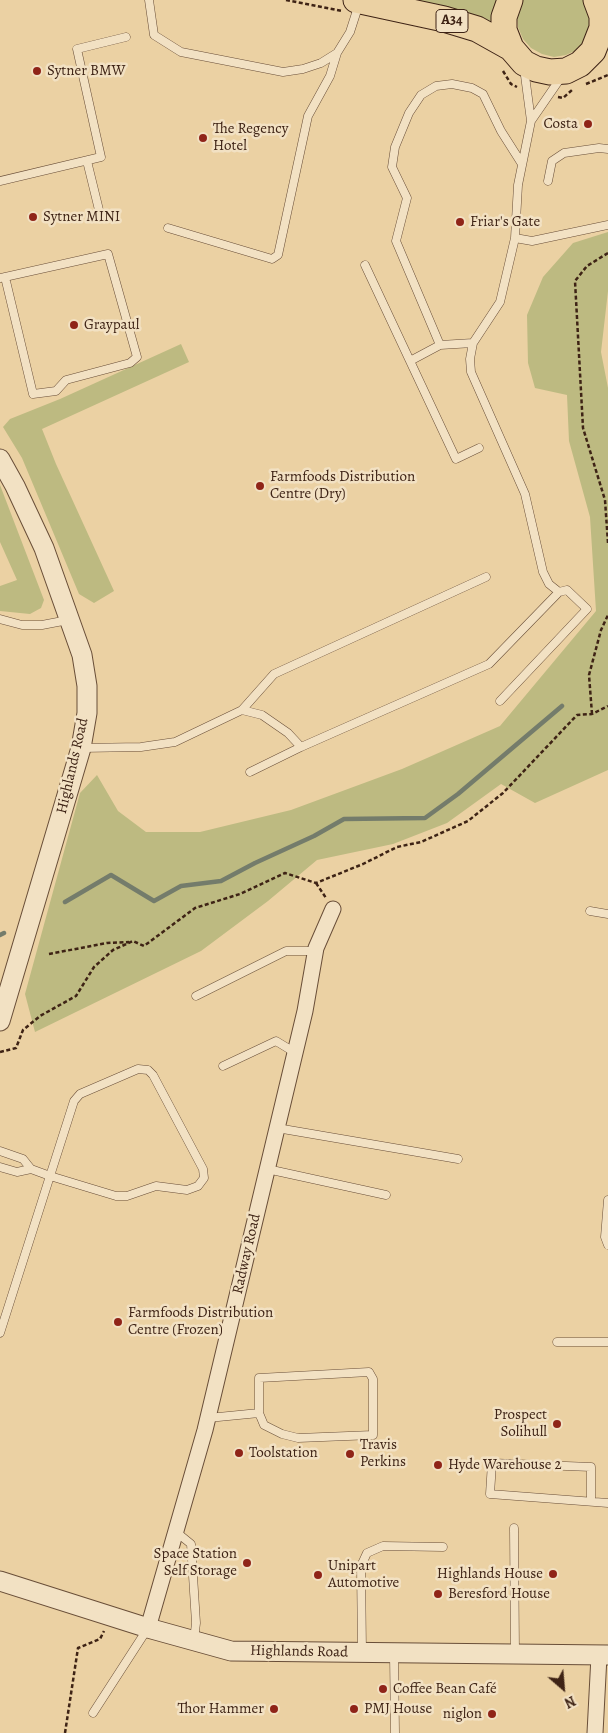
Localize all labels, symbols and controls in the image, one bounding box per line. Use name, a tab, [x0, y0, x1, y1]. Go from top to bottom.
road number: A34	[436, 10, 468, 32]
place label: Sytner BMW	[47, 62, 125, 80]
marker: Sytner BMW	[31, 65, 43, 77]
place label: Costa	[543, 115, 578, 133]
marker: Costa	[582, 118, 594, 130]
place label: The Regency Hotel	[213, 120, 288, 155]
marker: The Regency Hotel	[197, 132, 209, 144]
place label: Sytner MINI	[43, 208, 120, 226]
marker: Sytner MINI	[27, 211, 39, 223]
place label: Friar's Gate	[470, 213, 540, 231]
marker: Friar's Gate	[454, 216, 466, 228]
place label: Graypaul	[84, 316, 139, 334]
marker: Graypaul	[68, 319, 80, 331]
place label: Farmfoods Distribution Centre (Dry)	[270, 468, 415, 503]
marker: Farmfoods Distribution Centre (Dry)	[254, 480, 266, 492]
street label: Highlands Road	[53, 716, 93, 816]
street label: Radway Road	[229, 1212, 265, 1296]
place label: Farmfoods Distribution Centre (Frozen)	[128, 1304, 273, 1339]
marker: Farmfoods Distribution Centre (Frozen)	[112, 1316, 124, 1328]
place label: Prospect Solihull	[494, 1406, 547, 1441]
marker: Prospect Solihull	[551, 1418, 563, 1430]
place label: Travis Perkins	[360, 1436, 406, 1471]
place label: Toolstation	[249, 1444, 318, 1462]
marker: Toolstation	[233, 1447, 245, 1459]
marker: Travis Perkins	[344, 1448, 356, 1460]
place label: Hyde Warehouse 2	[448, 1456, 562, 1474]
marker: Hyde Warehouse 2	[432, 1459, 444, 1471]
place label: Space Station Self Storage	[154, 1545, 237, 1580]
marker: Space Station Self Storage	[241, 1557, 253, 1569]
place label: Unipart Automotive	[328, 1557, 399, 1592]
place label: Highlands House	[437, 1565, 543, 1583]
marker: Highlands House	[547, 1568, 559, 1580]
marker: Unipart Automotive	[312, 1569, 324, 1581]
place label: Beresford House	[448, 1585, 550, 1603]
marker: Beresford House	[432, 1588, 444, 1600]
street label: Highlands Road	[250, 1642, 348, 1662]
north arrow	[538, 1663, 588, 1713]
place label: Coffee Bean Café	[393, 1680, 497, 1698]
marker: Coffee Bean Café	[377, 1683, 389, 1695]
text: N	[561, 1691, 579, 1713]
place label: Thor Hammer	[178, 1700, 264, 1718]
place label: PMJ House	[364, 1700, 432, 1718]
marker: Thor Hammer	[268, 1703, 280, 1715]
marker: PMJ House	[348, 1703, 360, 1715]
place label: niglon	[443, 1705, 482, 1723]
marker: niglon	[486, 1708, 498, 1720]

